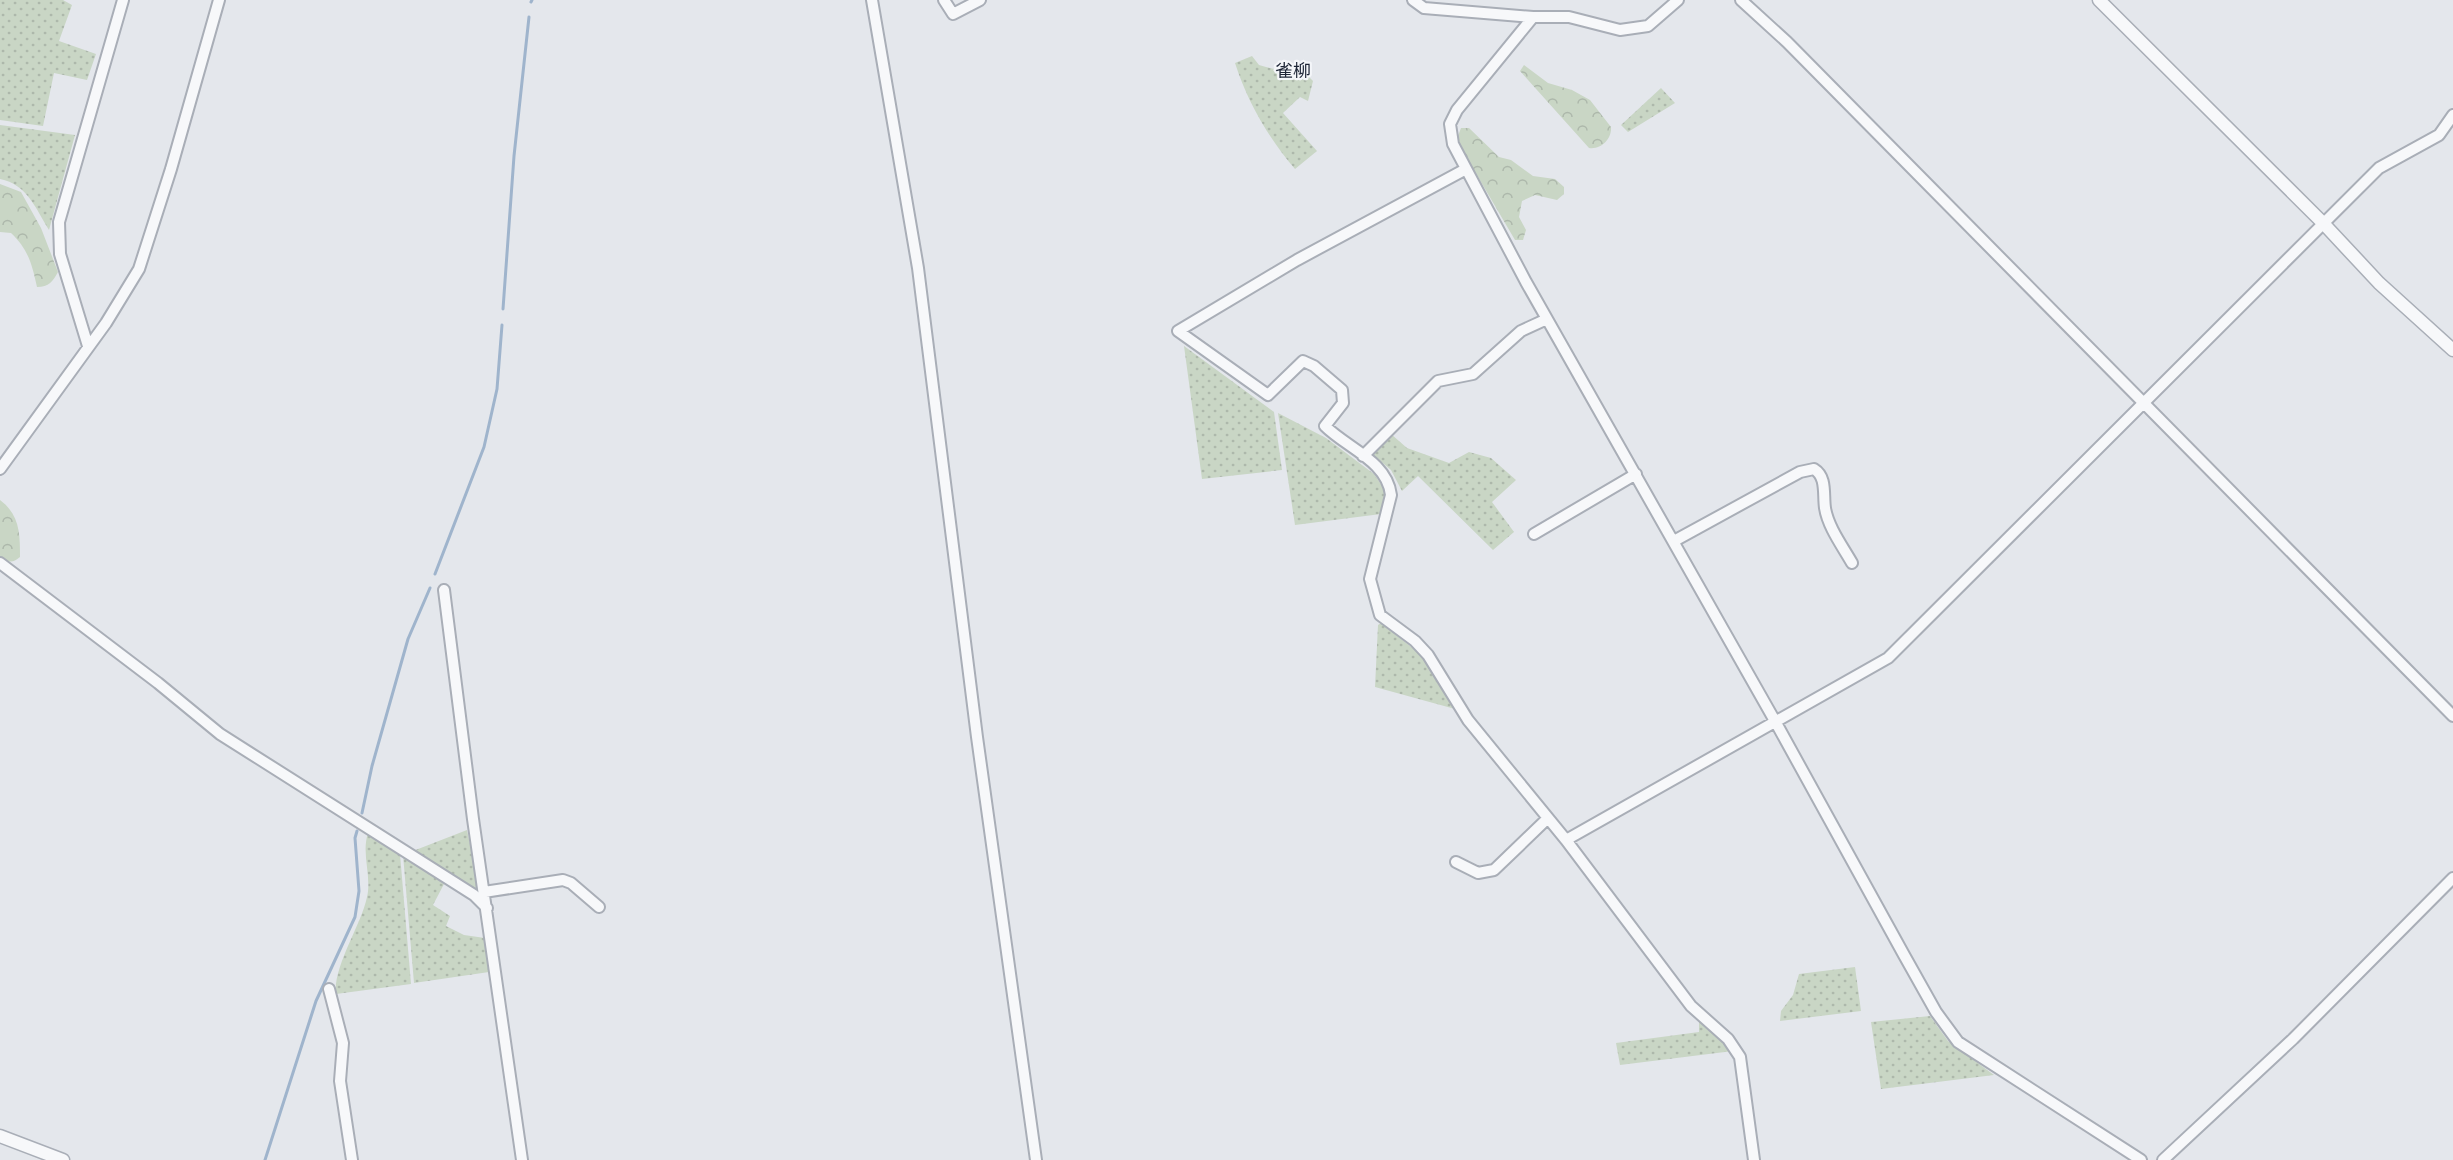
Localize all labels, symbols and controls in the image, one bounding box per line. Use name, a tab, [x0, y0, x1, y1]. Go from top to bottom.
district label: 雀柳	[1275, 60, 1311, 81]

